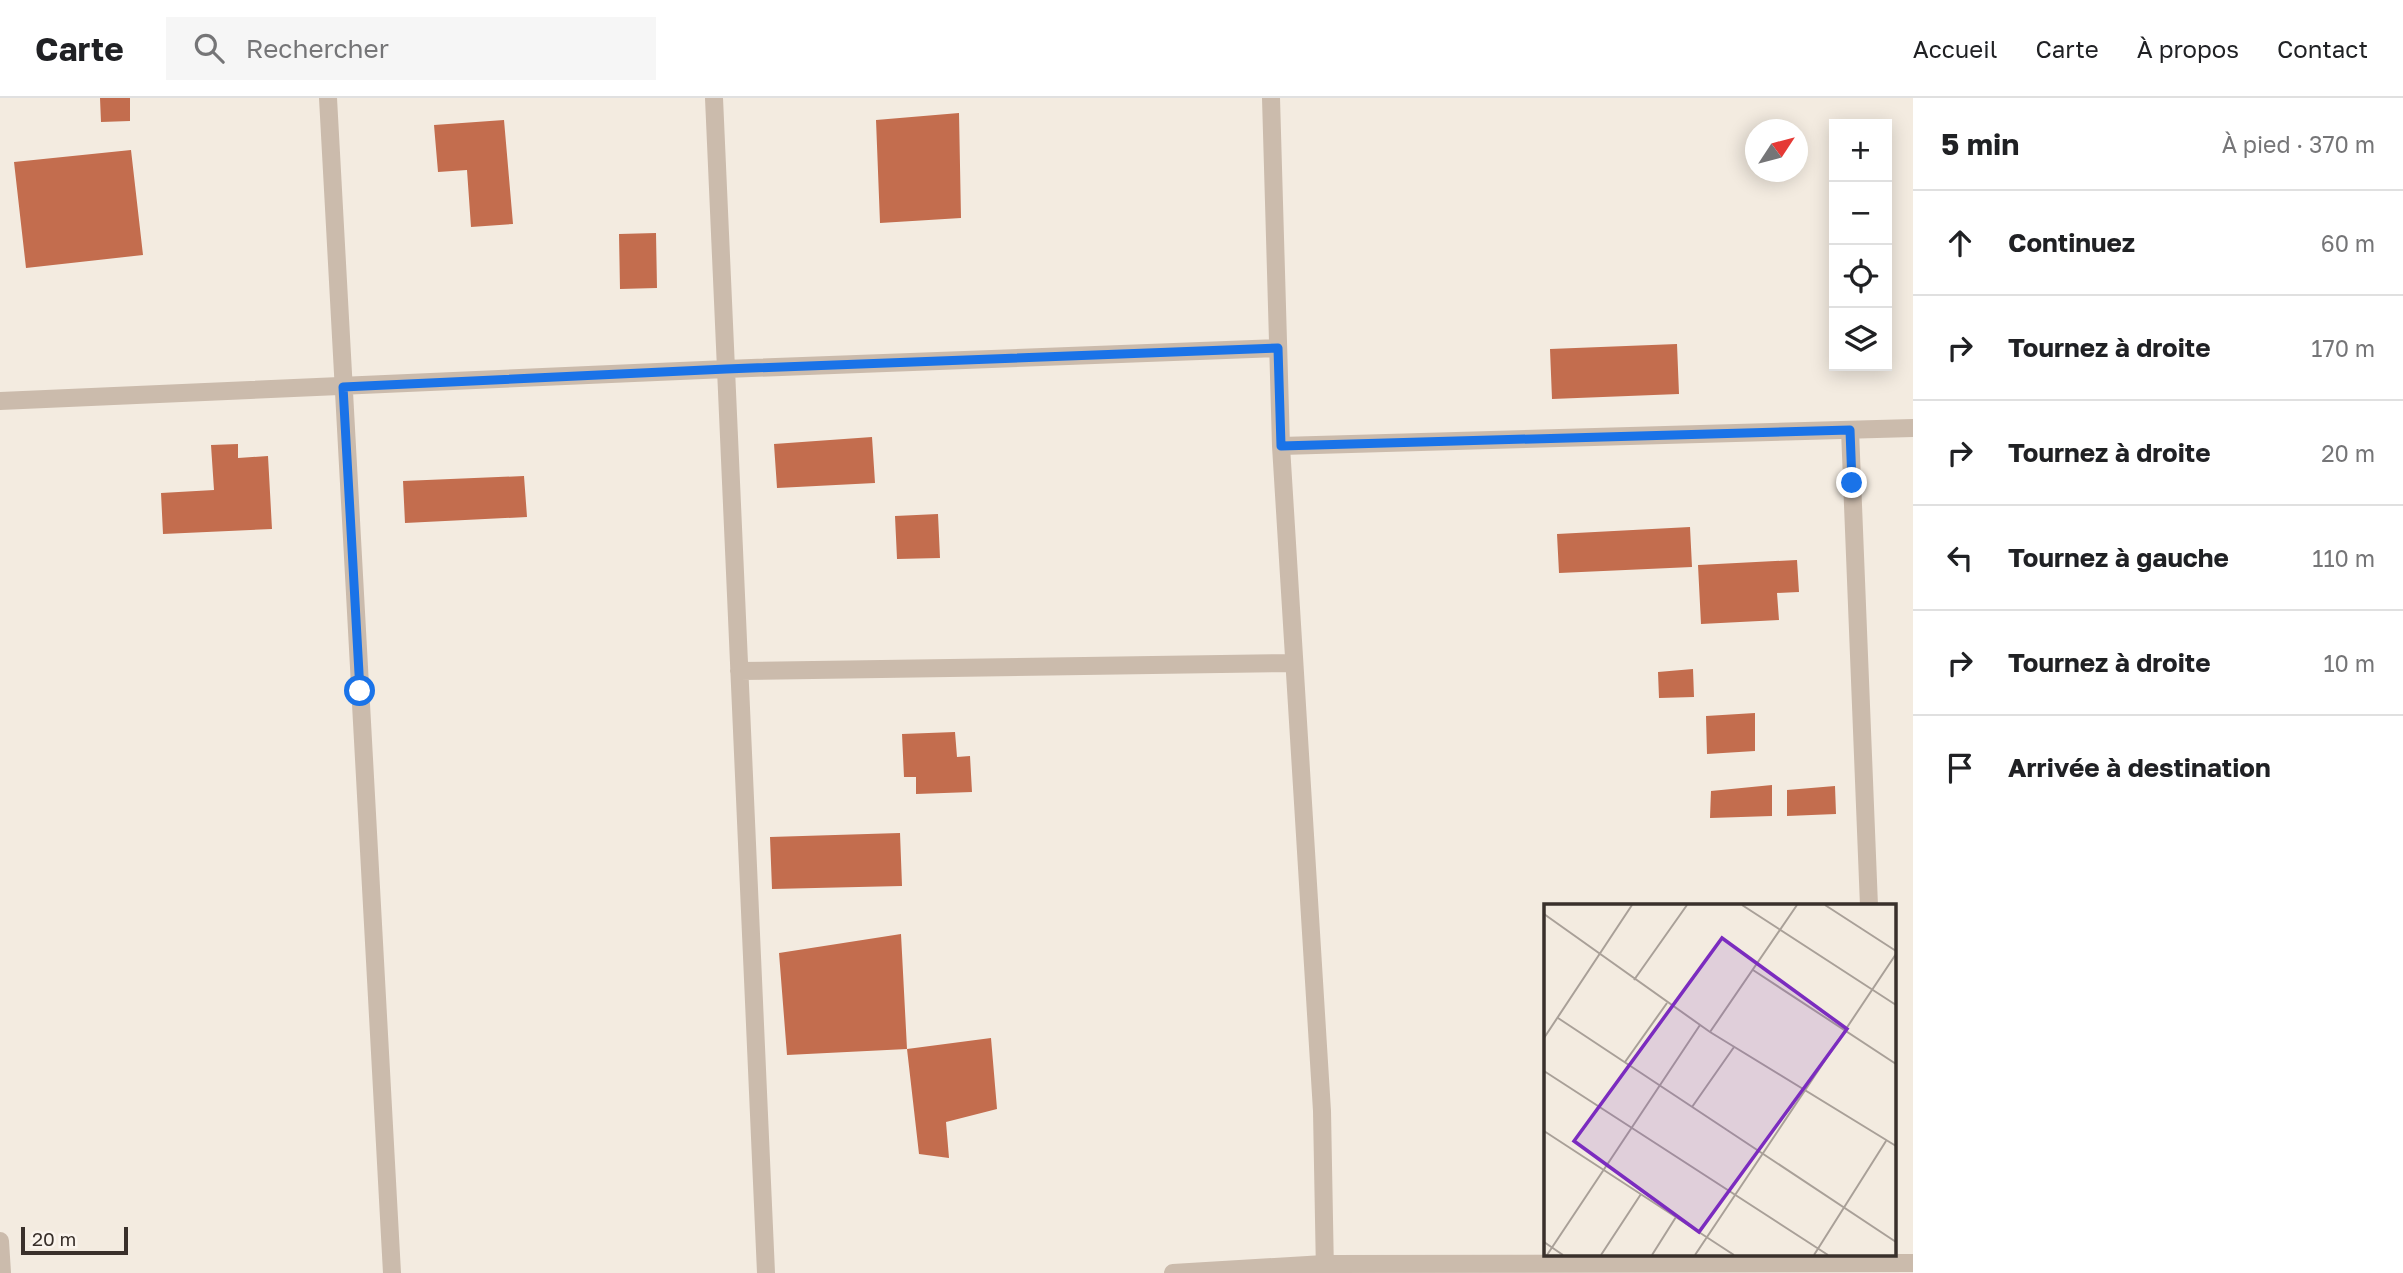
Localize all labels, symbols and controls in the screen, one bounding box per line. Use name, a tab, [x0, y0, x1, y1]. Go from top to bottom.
search box	[166, 17, 656, 80]
text: Carte	[35, 29, 124, 68]
icon: search	[190, 29, 228, 67]
text: Rechercher	[246, 33, 389, 64]
text: Accueil	[1913, 34, 1997, 63]
text: Carte	[2035, 34, 2099, 63]
text: À propos	[2137, 34, 2239, 63]
text: Contact	[2277, 34, 2368, 63]
north arrow	[1745, 119, 1808, 182]
map controls	[1829, 119, 1892, 371]
button: +	[1829, 119, 1892, 182]
text: 5 min	[1941, 126, 2019, 162]
text: À pied · 370 m	[2222, 130, 2375, 158]
button: −	[1829, 182, 1892, 245]
icon: ahead	[1941, 224, 1979, 262]
text: Continuez	[2008, 227, 2135, 258]
text: 60 m	[2321, 229, 2375, 257]
button: locate	[1829, 245, 1892, 308]
button: layers	[1829, 308, 1892, 371]
icon: right	[1941, 329, 1979, 367]
text: Tournez à droite	[2008, 332, 2211, 363]
text: 170 m	[2311, 334, 2375, 362]
icon: right	[1941, 434, 1979, 472]
text: Tournez à droite	[2008, 437, 2211, 468]
text: 20 m	[2321, 439, 2375, 467]
route end	[1836, 467, 1867, 498]
icon: left	[1941, 539, 1979, 577]
text: Tournez à gauche	[2008, 542, 2229, 573]
text: 110 m	[2312, 544, 2375, 572]
icon: right	[1941, 644, 1979, 682]
text: Tournez à droite	[2008, 647, 2211, 678]
text: 10 m	[2323, 649, 2375, 677]
route start	[344, 675, 375, 706]
icon: arrive	[1941, 749, 1979, 787]
text: Arrivée à destination	[2008, 752, 2271, 783]
inset map	[1544, 904, 1896, 1256]
scale bar	[21, 1224, 128, 1256]
text: 20 m	[32, 1227, 76, 1250]

